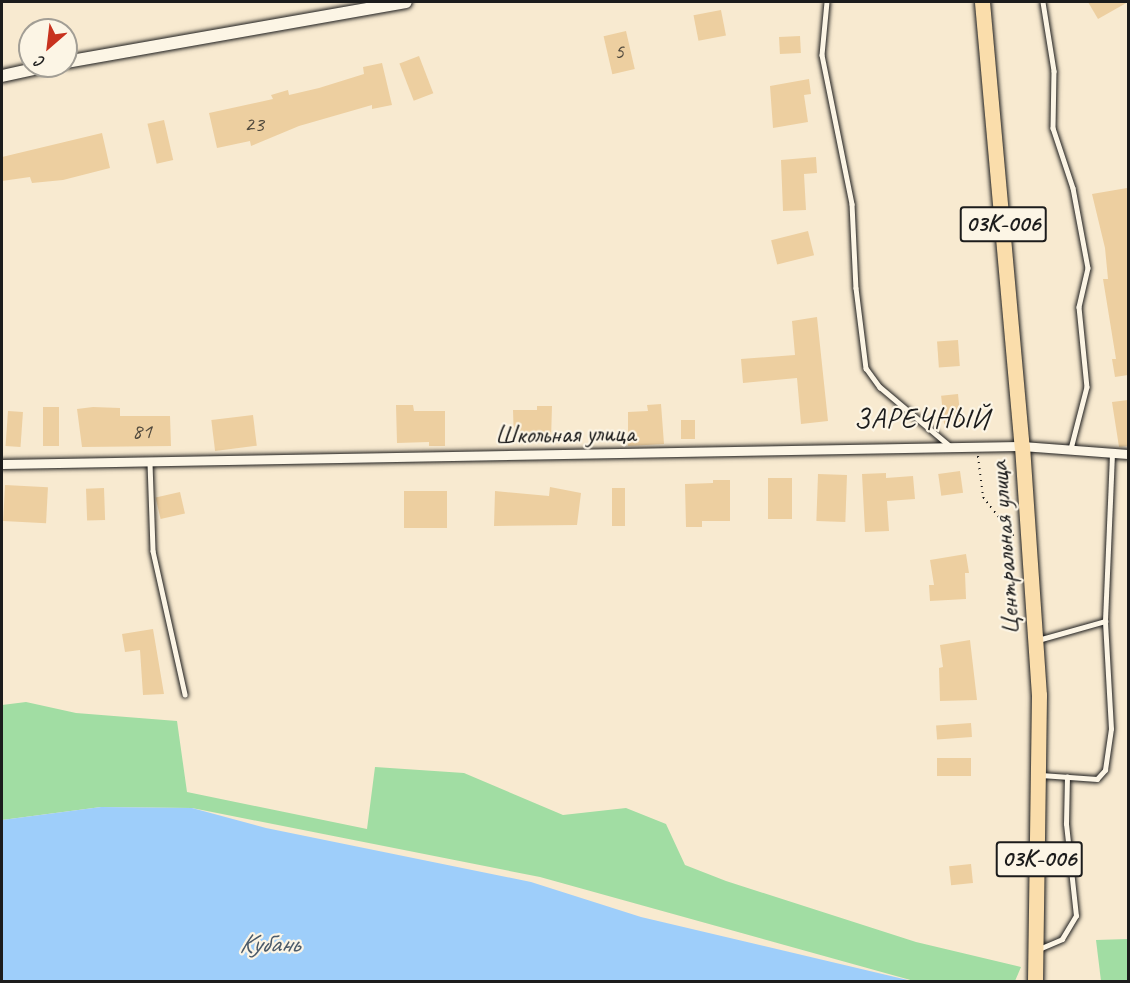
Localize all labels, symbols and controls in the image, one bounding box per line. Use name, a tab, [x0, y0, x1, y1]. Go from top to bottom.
north arrow	[18, 18, 78, 78]
house number: 5	[614, 39, 624, 65]
text: С	[32, 51, 49, 73]
house number: 23	[244, 112, 264, 138]
road number: 03К-006	[960, 203, 1046, 245]
district label: ЗАРЕЧНЫЙ	[854, 402, 990, 436]
street label: Школьная улица	[494, 417, 636, 451]
house number: 81	[132, 419, 152, 445]
street label: Центральная улица	[983, 459, 1027, 637]
road number: 03К-006	[996, 838, 1082, 880]
water label: Кубань	[239, 928, 299, 960]

